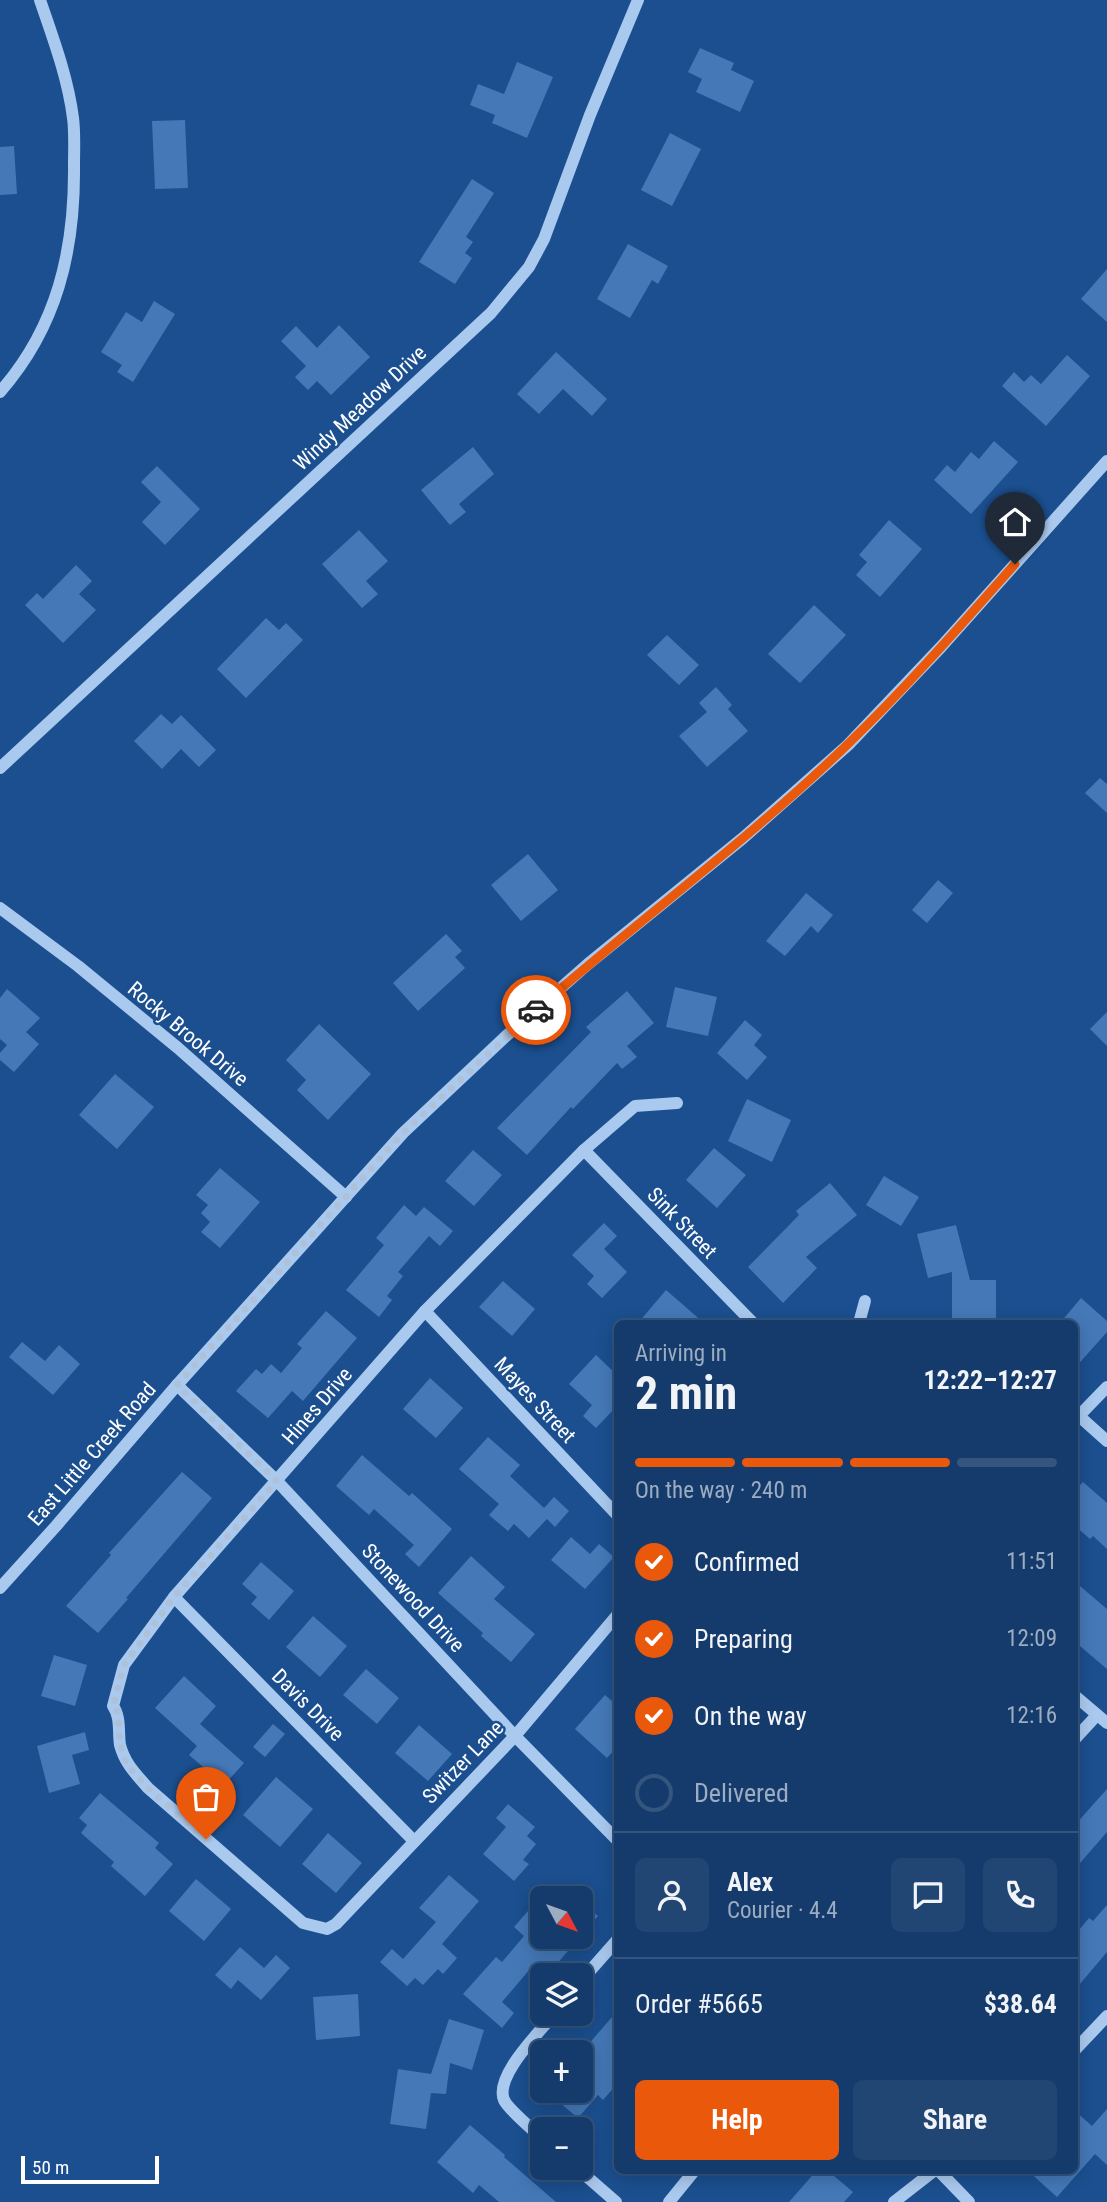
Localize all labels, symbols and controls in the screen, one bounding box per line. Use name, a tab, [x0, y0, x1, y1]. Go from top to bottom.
street label: Windy Meadow Drive	[289, 340, 431, 475]
pin	[985, 492, 1045, 564]
icon: home	[996, 503, 1034, 541]
courier	[501, 975, 571, 1045]
street label: Rocky Brook Drive	[123, 977, 253, 1091]
icon: car	[517, 991, 555, 1029]
street label: Sink Street	[642, 1183, 722, 1263]
text: Arriving in	[635, 1340, 727, 1367]
street label: Mayes Street	[489, 1352, 581, 1448]
street label: Hines Drive	[277, 1362, 357, 1449]
text: 12:22–12:27	[923, 1365, 1057, 1395]
text: 2 min	[635, 1366, 737, 1420]
street label: East Little Creek Road	[23, 1377, 161, 1531]
text: On the way · 240 m	[635, 1477, 807, 1504]
street label: Stonewood Drive	[357, 1539, 469, 1657]
icon: check	[635, 1543, 673, 1581]
text: Confirmed	[694, 1547, 800, 1577]
text: 11:51	[1006, 1548, 1057, 1575]
icon: check	[635, 1620, 673, 1658]
text: Preparing	[694, 1624, 793, 1654]
text: 12:09	[1006, 1625, 1057, 1652]
street label: Davis Drive	[267, 1664, 349, 1746]
icon: check	[635, 1697, 673, 1735]
text: On the way	[694, 1701, 807, 1731]
text: 12:16	[1006, 1702, 1057, 1729]
street label: Switzer Lane	[418, 1716, 508, 1808]
pin	[176, 1767, 236, 1839]
icon: bag	[187, 1778, 225, 1816]
text: Delivered	[694, 1778, 789, 1808]
button: person	[635, 1858, 709, 1932]
button: chat	[891, 1858, 965, 1932]
button: phone	[983, 1858, 1057, 1932]
text: Alex	[727, 1867, 773, 1897]
north arrow	[530, 1886, 593, 1950]
map controls	[530, 1886, 593, 2180]
text: Courier · 4.4	[727, 1897, 838, 1924]
button: layers	[530, 1963, 593, 2026]
text: Order #5665	[635, 1989, 763, 2019]
text: $38.64	[984, 1989, 1057, 2019]
button: +	[530, 2040, 593, 2103]
button: Help	[635, 2080, 839, 2160]
button: Share	[853, 2080, 1057, 2160]
button: −	[530, 2117, 593, 2180]
scale bar	[21, 2153, 159, 2185]
text: 50 m	[32, 2156, 69, 2179]

